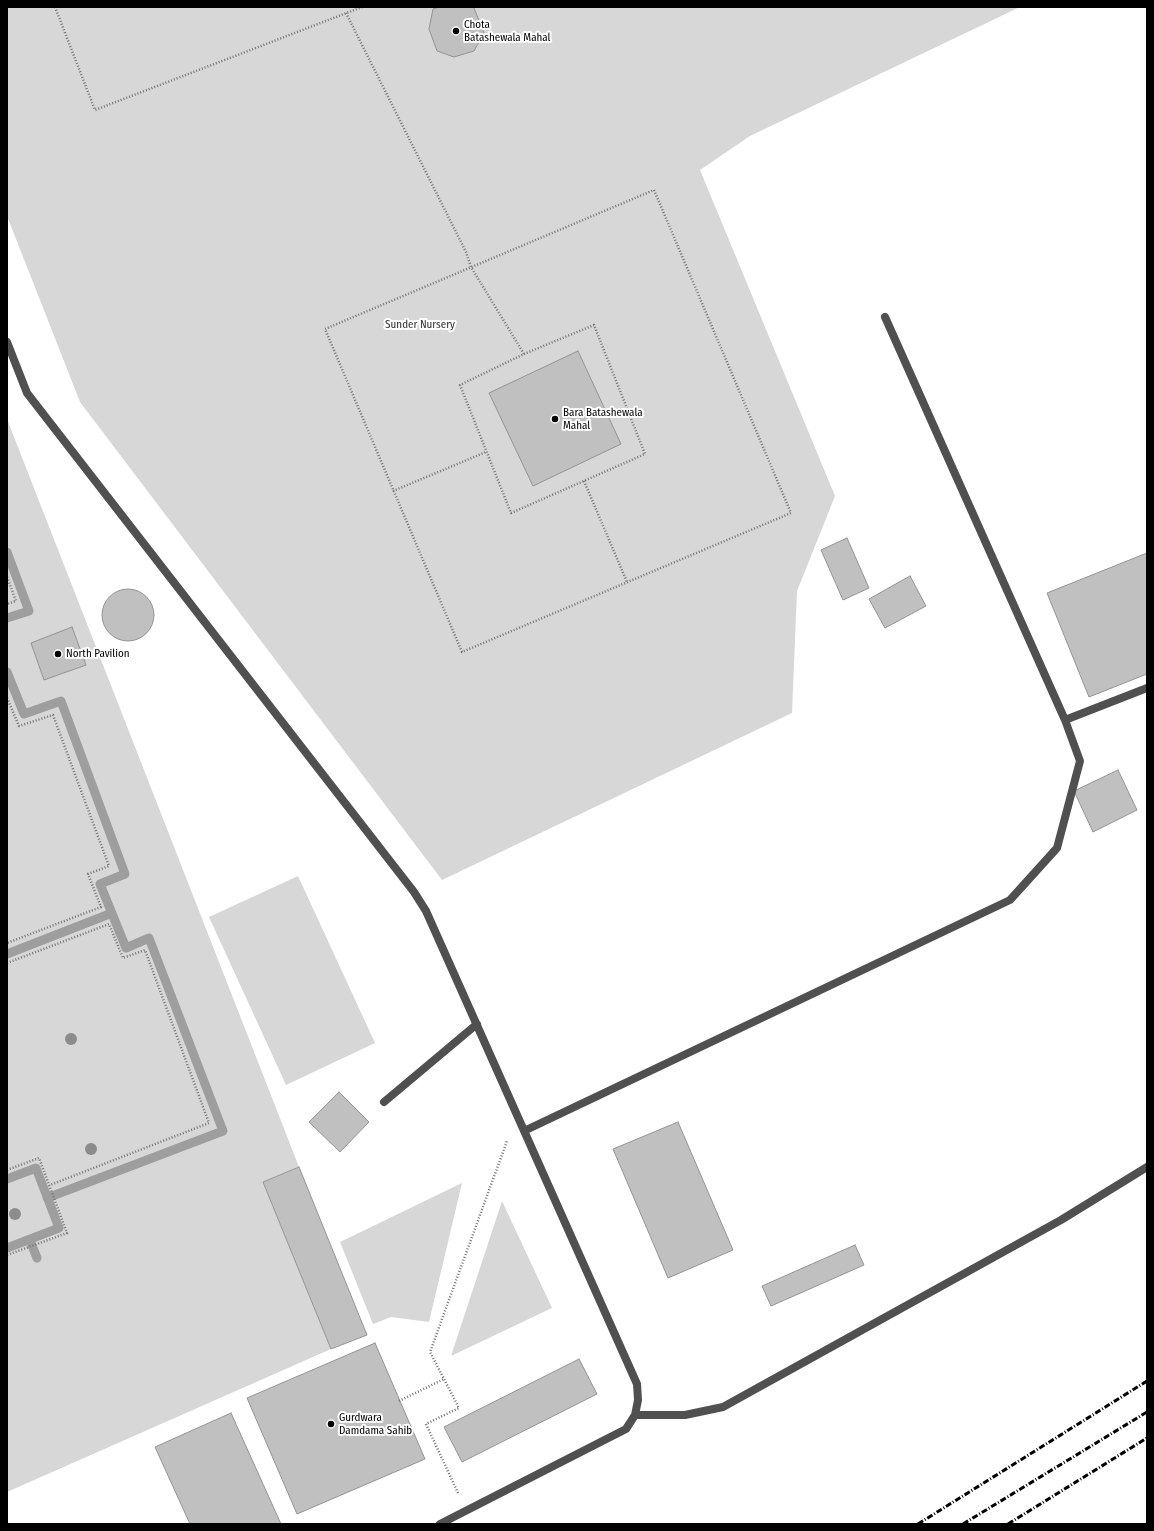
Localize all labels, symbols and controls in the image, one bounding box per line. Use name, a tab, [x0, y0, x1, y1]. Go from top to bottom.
place label: Chota Batashewala Mahal	[464, 18, 551, 44]
marker: Chota Batashewala Mahal	[451, 26, 461, 36]
park label: Sunder Nursery	[385, 318, 455, 332]
place label: Bara Batashewala Mahal	[563, 406, 643, 432]
marker: Bara Batashewala Mahal	[550, 414, 560, 424]
place label: North Pavilion	[66, 647, 130, 661]
marker: North Pavilion	[53, 649, 63, 659]
place label: Gurdwara Damdama Sahib	[339, 1411, 412, 1437]
marker: Gurdwara Damdama Sahib	[326, 1419, 336, 1429]

